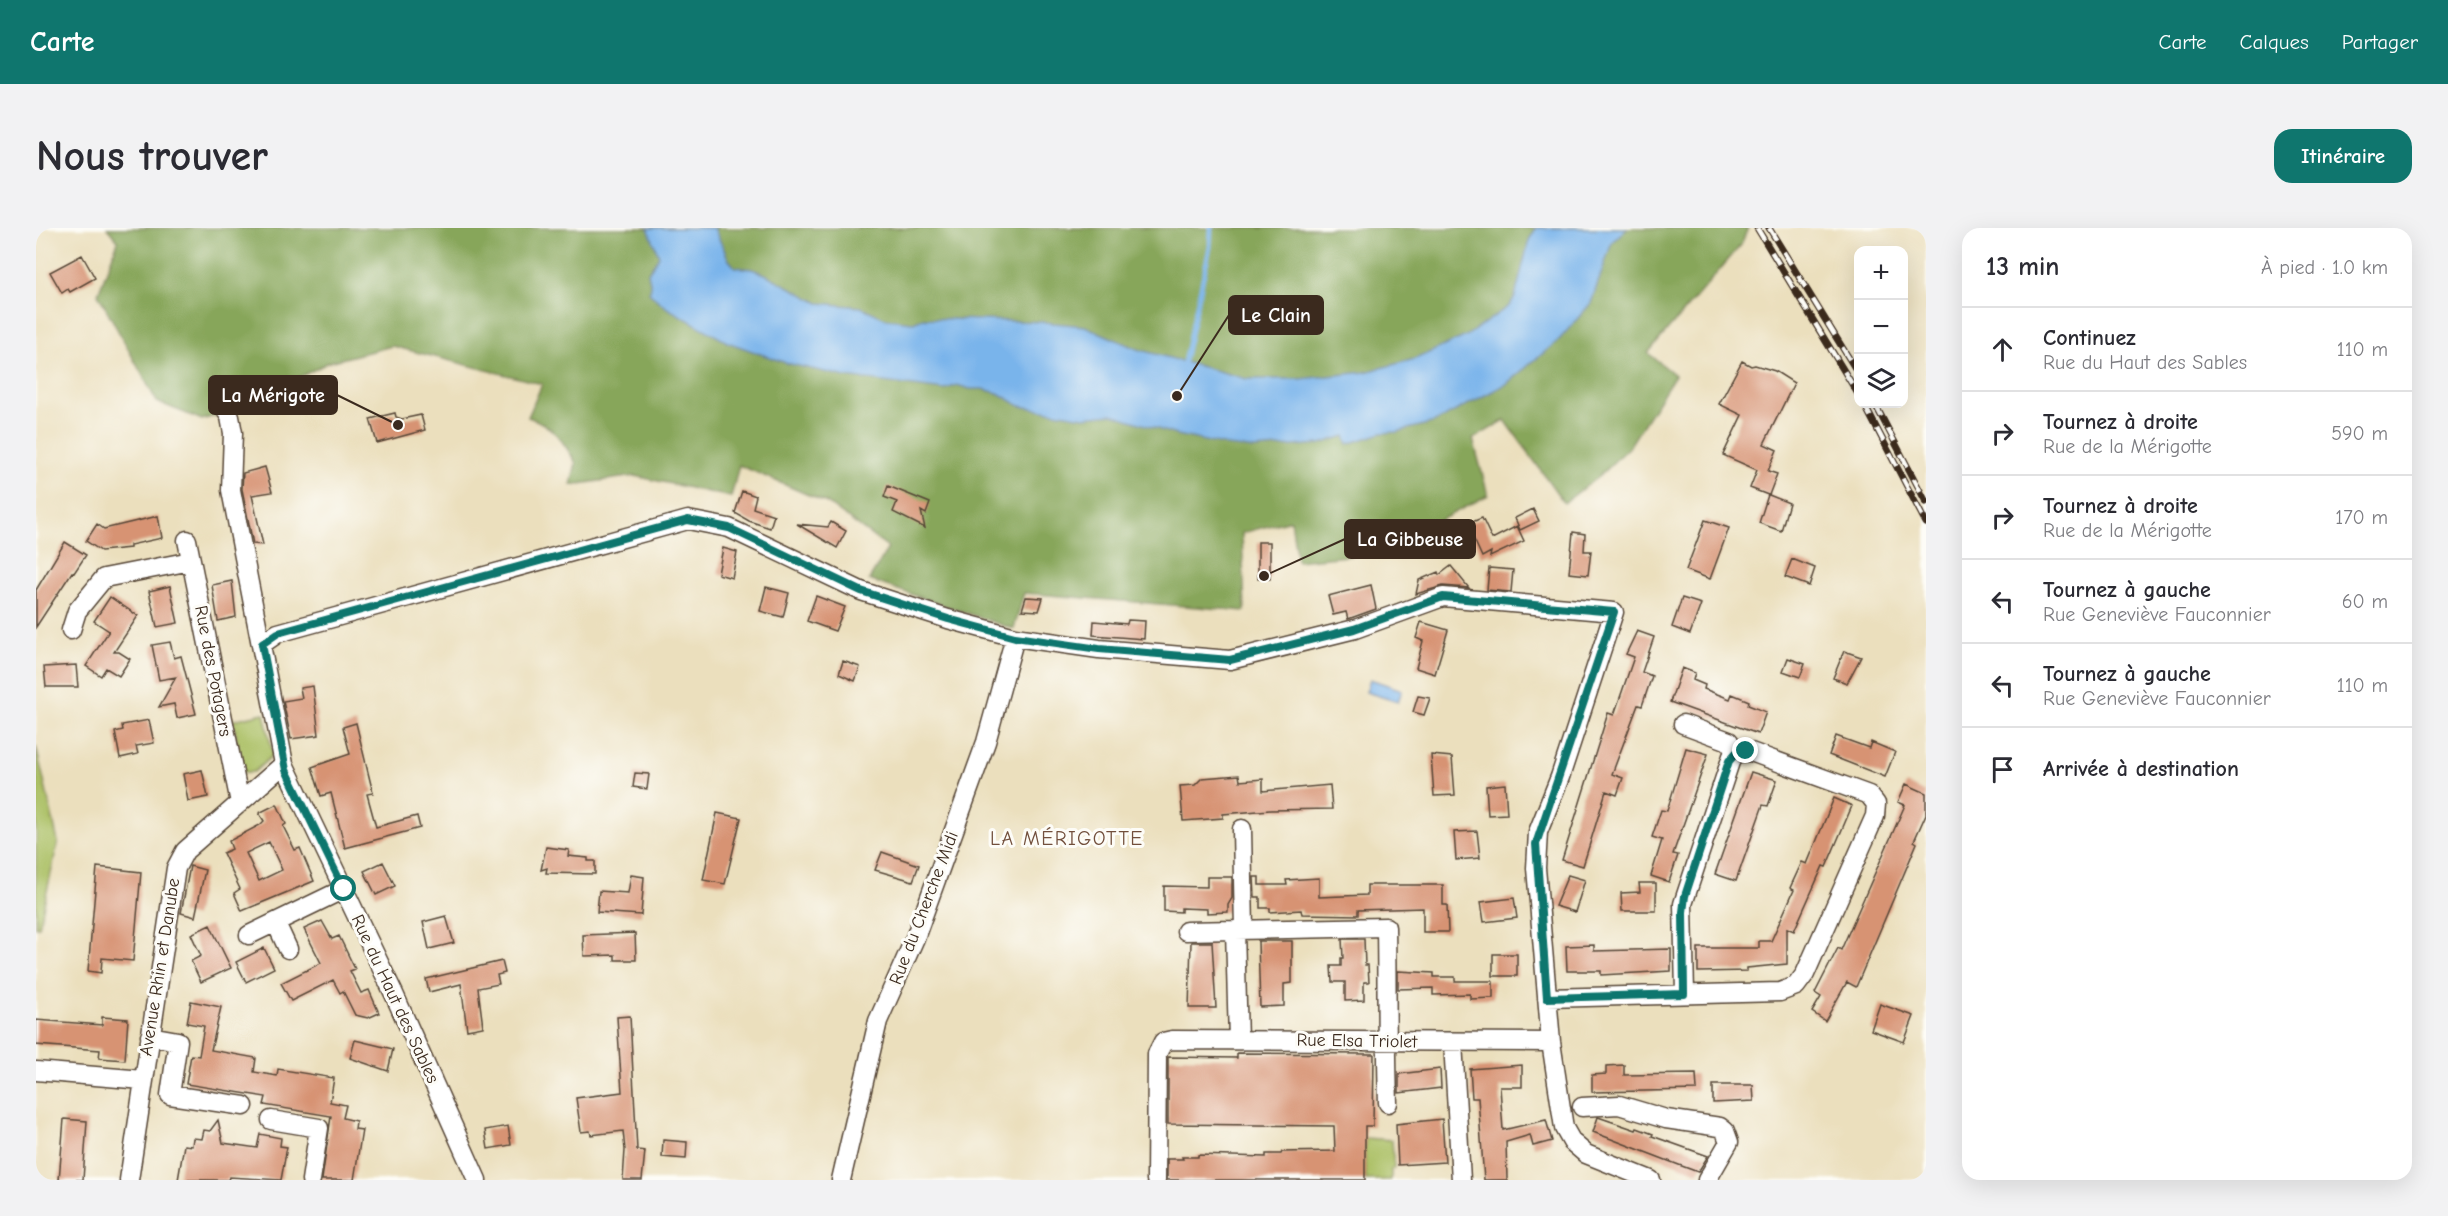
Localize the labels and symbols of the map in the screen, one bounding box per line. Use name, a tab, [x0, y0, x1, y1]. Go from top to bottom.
callout: Le Clain	[1229, 296, 1323, 334]
text: Le Clain	[1241, 304, 1311, 327]
callout: La Mérigote	[209, 376, 337, 414]
text: La Mérigote	[221, 384, 325, 407]
callout: La Gibbeuse	[1345, 520, 1475, 558]
text: La Gibbeuse	[1357, 528, 1463, 551]
street label: Rue des Potagers	[190, 604, 236, 738]
route end	[1732, 737, 1758, 763]
district label: LA MÉRIGOTTE	[990, 827, 1144, 850]
street label: Rue du Cherche Midi	[885, 829, 963, 987]
route start	[330, 875, 356, 901]
street label: Avenue Rhin et Danube	[136, 877, 184, 1057]
street label: Rue du Haut des Sables	[347, 911, 443, 1087]
street label: Rue Elsa Triolet	[1296, 1029, 1418, 1053]

